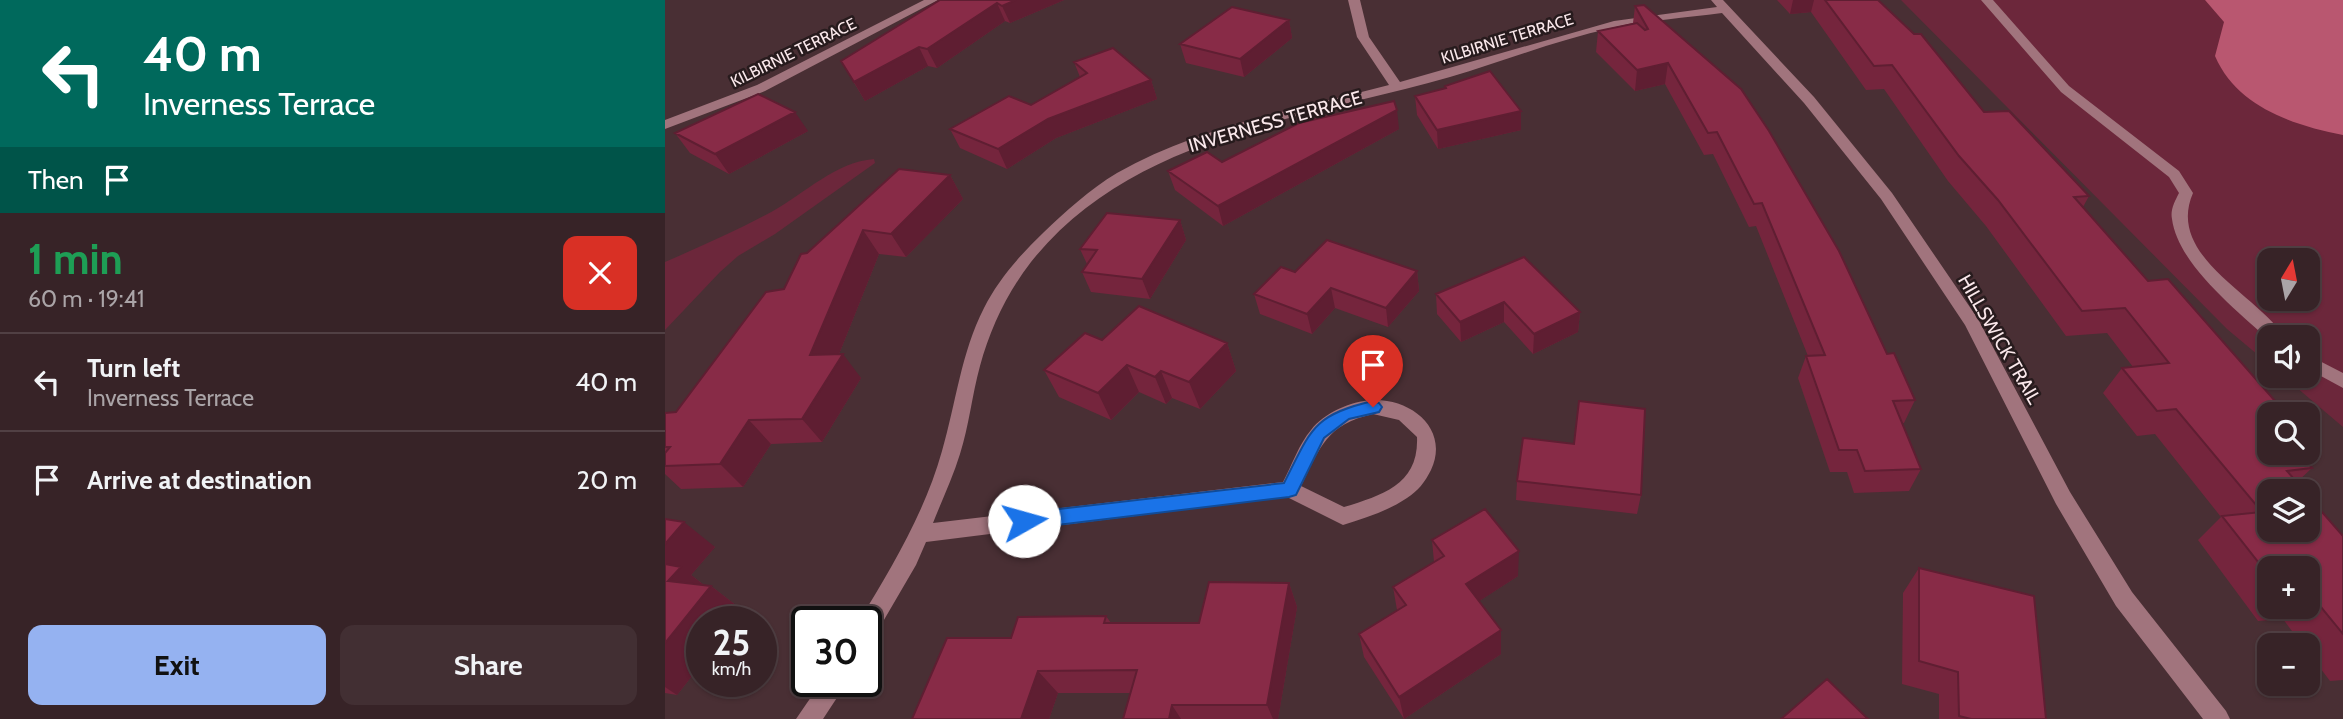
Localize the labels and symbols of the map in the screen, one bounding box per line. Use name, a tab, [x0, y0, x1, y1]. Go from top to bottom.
street label: KILBIRNIE TERRACE	[1439, 9, 1576, 68]
street label: KILBIRNIE TERRACE	[727, 14, 859, 91]
street label: INVERNESS TERRACE	[1186, 86, 1365, 157]
north arrow	[2257, 248, 2321, 312]
street label: HILLSWICK TRAIL	[1953, 270, 2046, 408]
pin	[1343, 335, 1403, 407]
position arrow	[987, 484, 1061, 558]
speed limit sign: 30	[791, 606, 882, 697]

